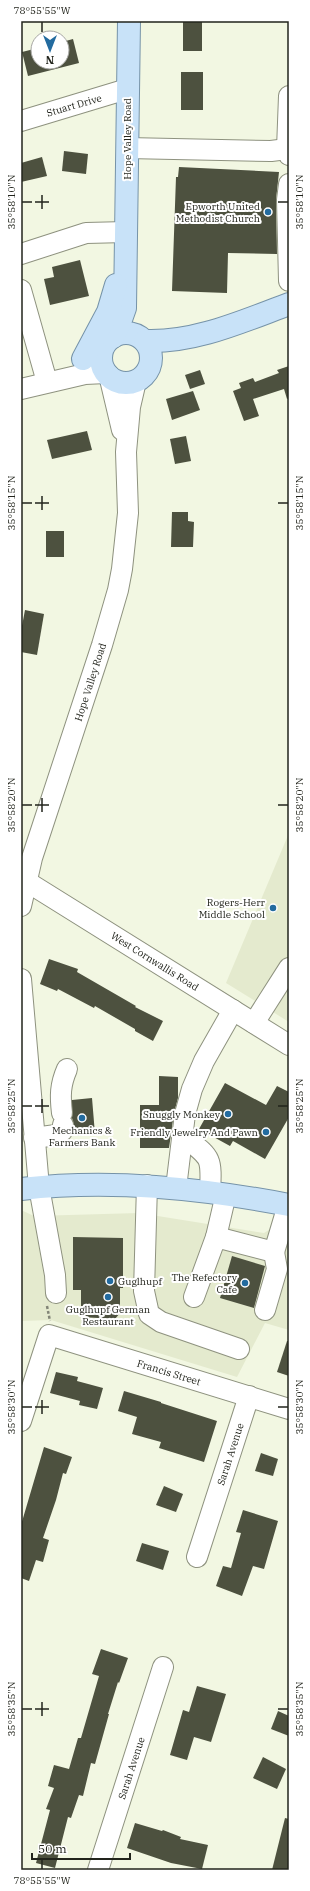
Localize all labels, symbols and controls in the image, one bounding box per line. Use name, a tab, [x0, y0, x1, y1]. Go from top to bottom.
text: 78°55'55"W	[13, 4, 71, 17]
north arrow	[30, 30, 70, 70]
text: N	[45, 53, 54, 67]
street label: Stuart Drive	[45, 91, 103, 120]
street label: Hope Valley Road	[121, 98, 134, 180]
text: 35°58'10"N	[5, 174, 18, 230]
text: 35°58'10"N	[293, 174, 306, 230]
place label: Epworth United Methodist Church	[176, 200, 260, 225]
marker: Epworth United Methodist Church	[263, 207, 273, 217]
text: 35°58'15"N	[5, 475, 18, 531]
text: 35°58'15"N	[293, 475, 306, 531]
street label: Hope Valley Road	[72, 641, 109, 723]
text: 35°58'20"N	[5, 777, 18, 833]
text: 35°58'20"N	[293, 777, 306, 833]
place label: Rogers-Herr Middle School	[199, 896, 266, 921]
marker: Rogers-Herr Middle School	[268, 903, 278, 913]
street label: West Cornwallis Road	[108, 929, 201, 994]
text: 35°58'25"N	[5, 1078, 18, 1134]
text: 35°58'25"N	[293, 1078, 306, 1134]
place label: Snuggly Monkey	[143, 1108, 221, 1121]
marker: Snuggly Monkey	[223, 1109, 233, 1119]
marker: Mechanics & Farmers Bank	[77, 1113, 87, 1123]
place label: Mechanics & Farmers Bank	[49, 1124, 115, 1149]
place label: Friendly Jewelry And Pawn	[130, 1126, 259, 1139]
marker: Friendly Jewelry And Pawn	[261, 1127, 271, 1137]
place label: The Refectory Cafe	[172, 1271, 238, 1296]
place label: Guglhupf	[118, 1275, 162, 1288]
marker: Guglhupf	[105, 1276, 115, 1286]
marker: The Refectory Cafe	[240, 1278, 250, 1288]
marker: Guglhupf German Restaurant	[103, 1292, 113, 1302]
place label: Guglhupf German Restaurant	[66, 1303, 151, 1328]
street label: Francis Street	[135, 1357, 203, 1388]
text: 35°58'30"N	[5, 1379, 18, 1435]
text: 35°58'30"N	[293, 1379, 306, 1435]
street label: Sarah Avenue	[214, 1421, 247, 1487]
text: 35°58'35"N	[5, 1681, 18, 1737]
text: 35°58'35"N	[293, 1681, 306, 1737]
street label: Sarah Avenue	[115, 1735, 148, 1801]
scale bar	[32, 1835, 130, 1861]
text: 50 m	[38, 1841, 67, 1856]
text: 78°55'55"W	[13, 1874, 71, 1887]

